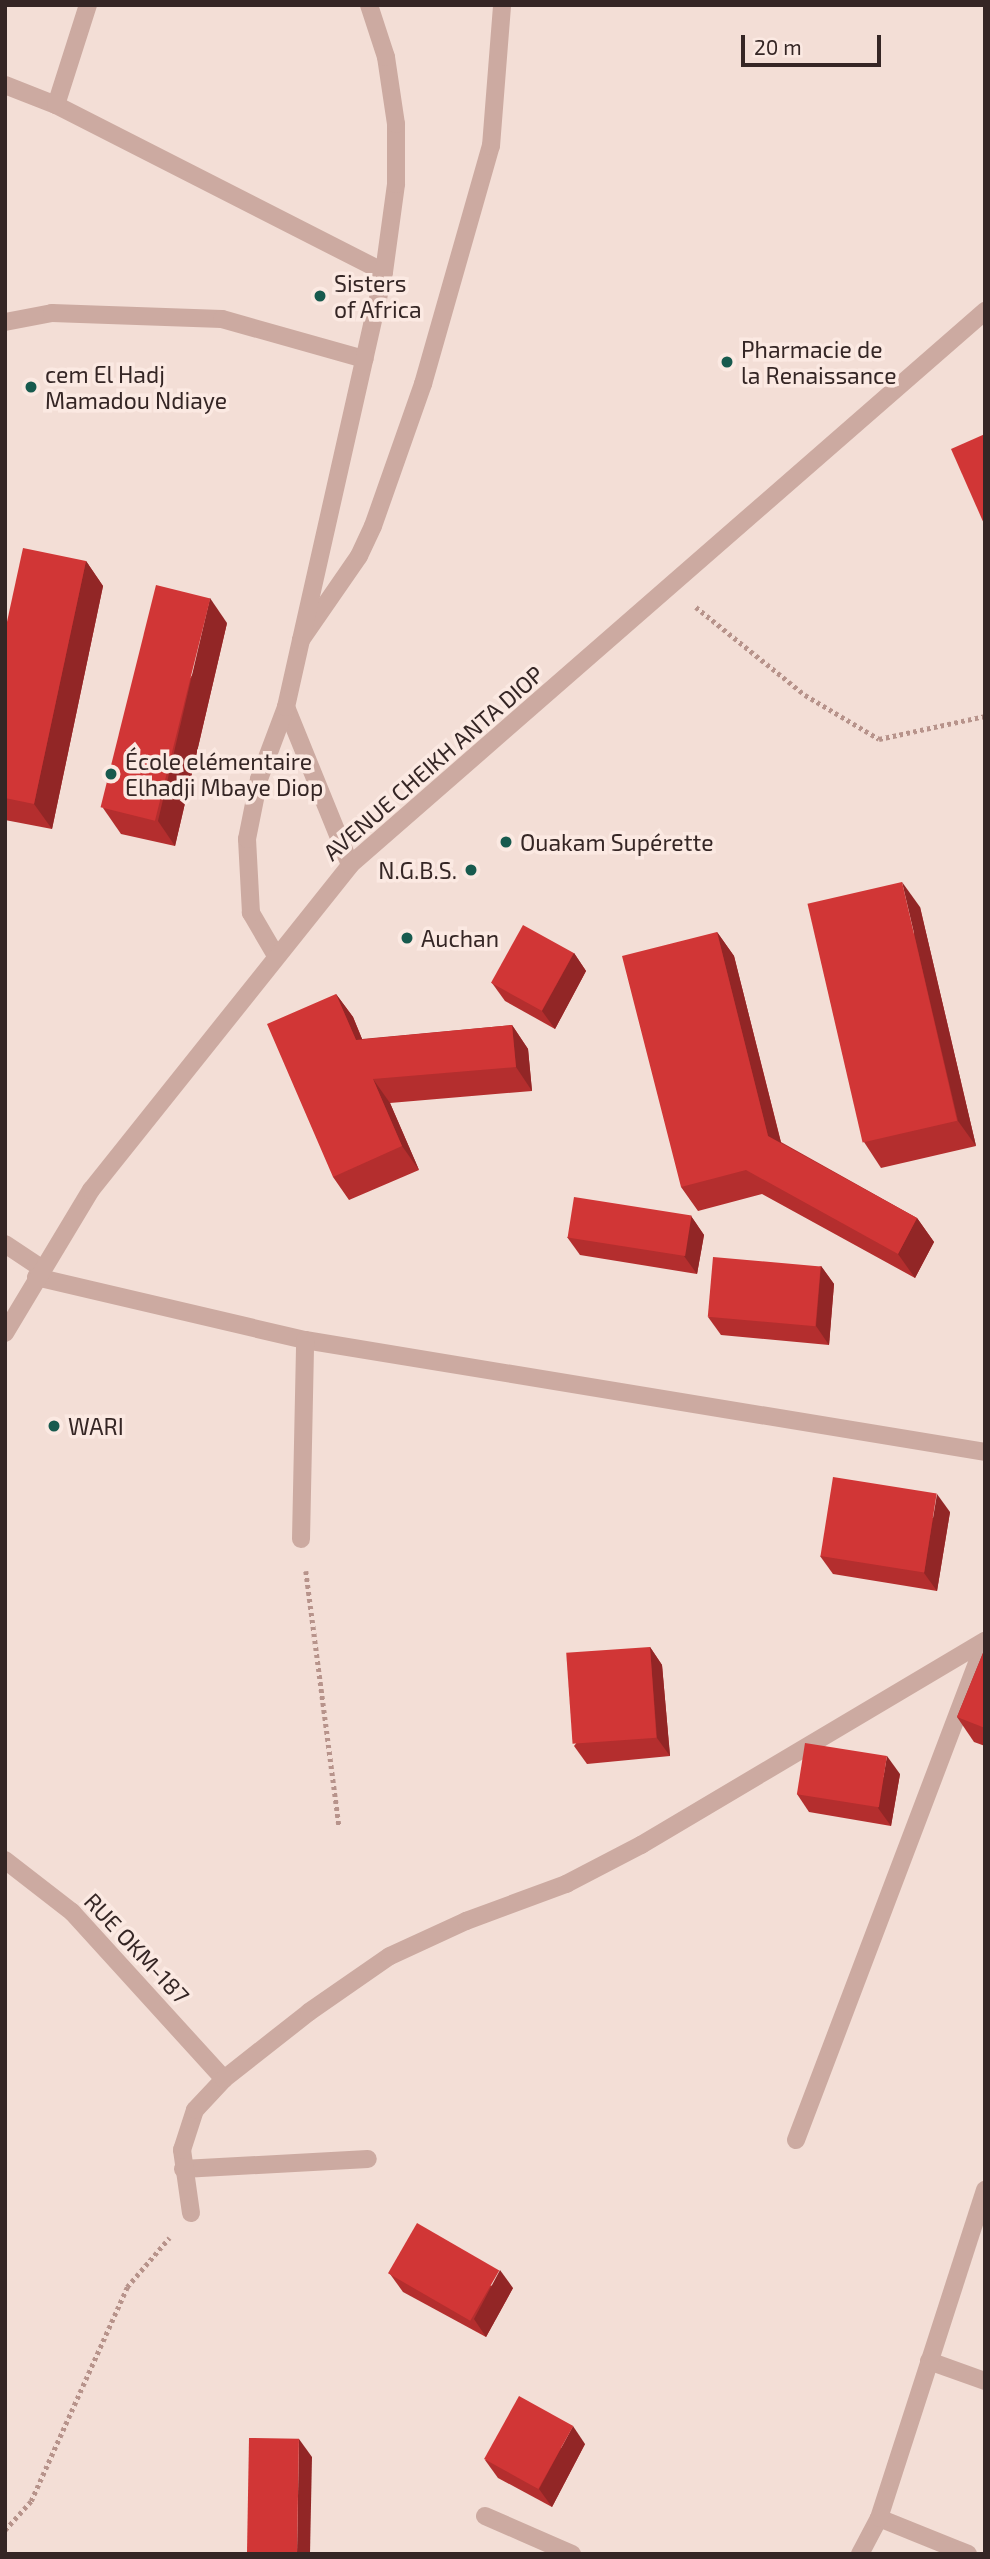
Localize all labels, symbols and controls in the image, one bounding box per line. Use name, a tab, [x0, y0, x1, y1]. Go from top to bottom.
scale bar	[745, 21, 885, 65]
text: 20 m	[754, 34, 802, 59]
place label: Sisters of Africa	[334, 269, 423, 323]
marker: Sisters of Africa	[312, 288, 328, 304]
place label: Pharmacie de la Renaissance	[741, 335, 897, 389]
marker: Pharmacie de la Renaissance	[719, 354, 735, 370]
place label: cem El Hadj Mamadou Ndiaye	[45, 360, 227, 414]
marker: cem El Hadj Mamadou Ndiaye	[23, 379, 39, 395]
street label: AVENUE CHEIKH ANTA DIOP	[317, 660, 549, 866]
place label: École elémentaire Elhadji Mbaye Diop	[125, 747, 323, 801]
marker: École elémentaire Elhadji Mbaye Diop	[103, 766, 119, 782]
place label: Ouakam Supérette	[520, 828, 714, 856]
marker: Ouakam Supérette	[498, 834, 514, 850]
place label: N.G.B.S.	[378, 856, 457, 884]
marker: N.G.B.S.	[463, 862, 479, 878]
place label: Auchan	[421, 924, 499, 952]
marker: Auchan	[399, 930, 415, 946]
place label: WARI	[68, 1412, 124, 1440]
marker: WARI	[46, 1418, 62, 1434]
street label: RUE OKM-187	[79, 1887, 195, 2009]

